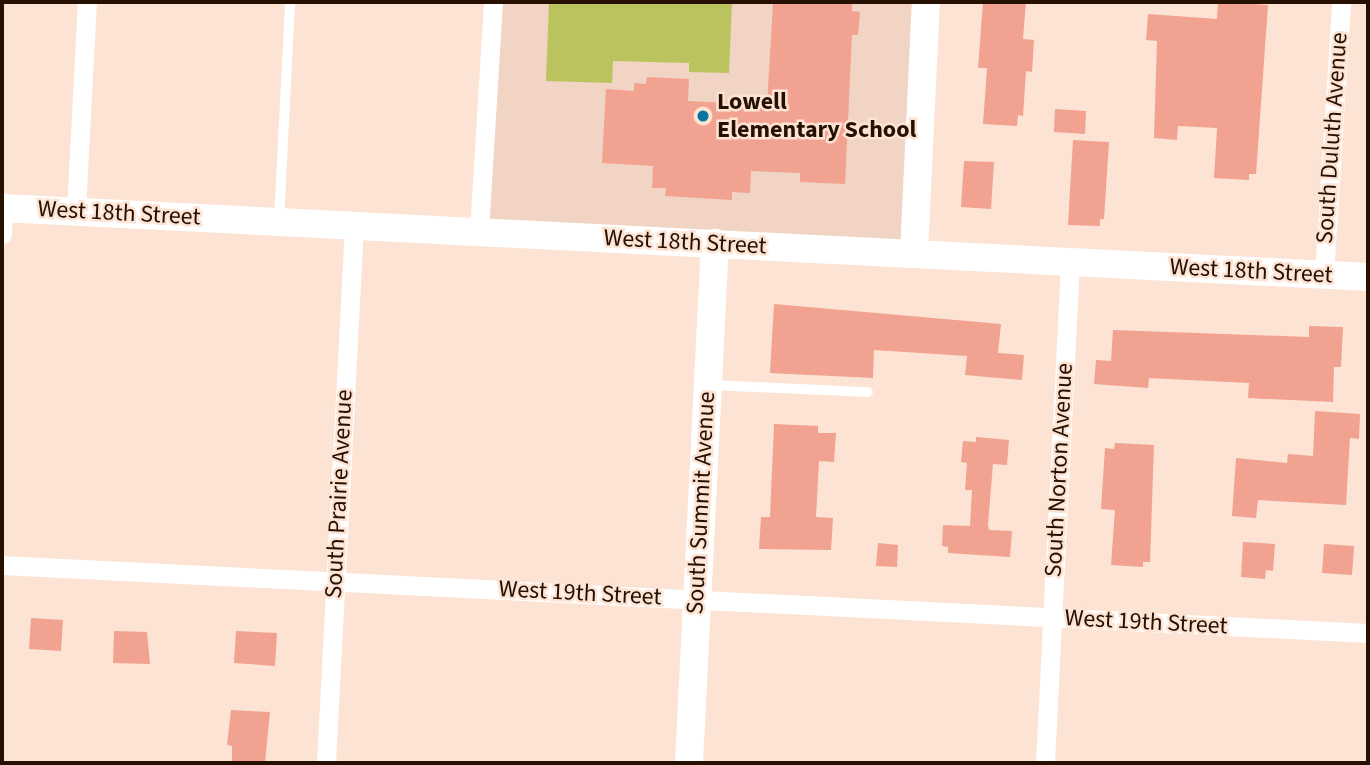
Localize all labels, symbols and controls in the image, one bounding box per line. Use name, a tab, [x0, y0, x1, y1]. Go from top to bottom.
street label: South Duluth Avenue	[1310, 31, 1354, 245]
place label: Lowell Elementary School	[717, 88, 916, 144]
marker: Lowell Elementary School	[695, 108, 711, 124]
street label: West 18th Street	[37, 194, 201, 232]
street label: West 18th Street	[603, 223, 767, 261]
street label: West 18th Street	[1169, 252, 1333, 290]
street label: South Norton Avenue	[1039, 362, 1079, 578]
street label: South Prairie Avenue	[319, 389, 359, 599]
street label: South Summit Avenue	[681, 391, 721, 615]
street label: West 19th Street	[498, 574, 662, 612]
street label: West 19th Street	[1064, 603, 1228, 641]

